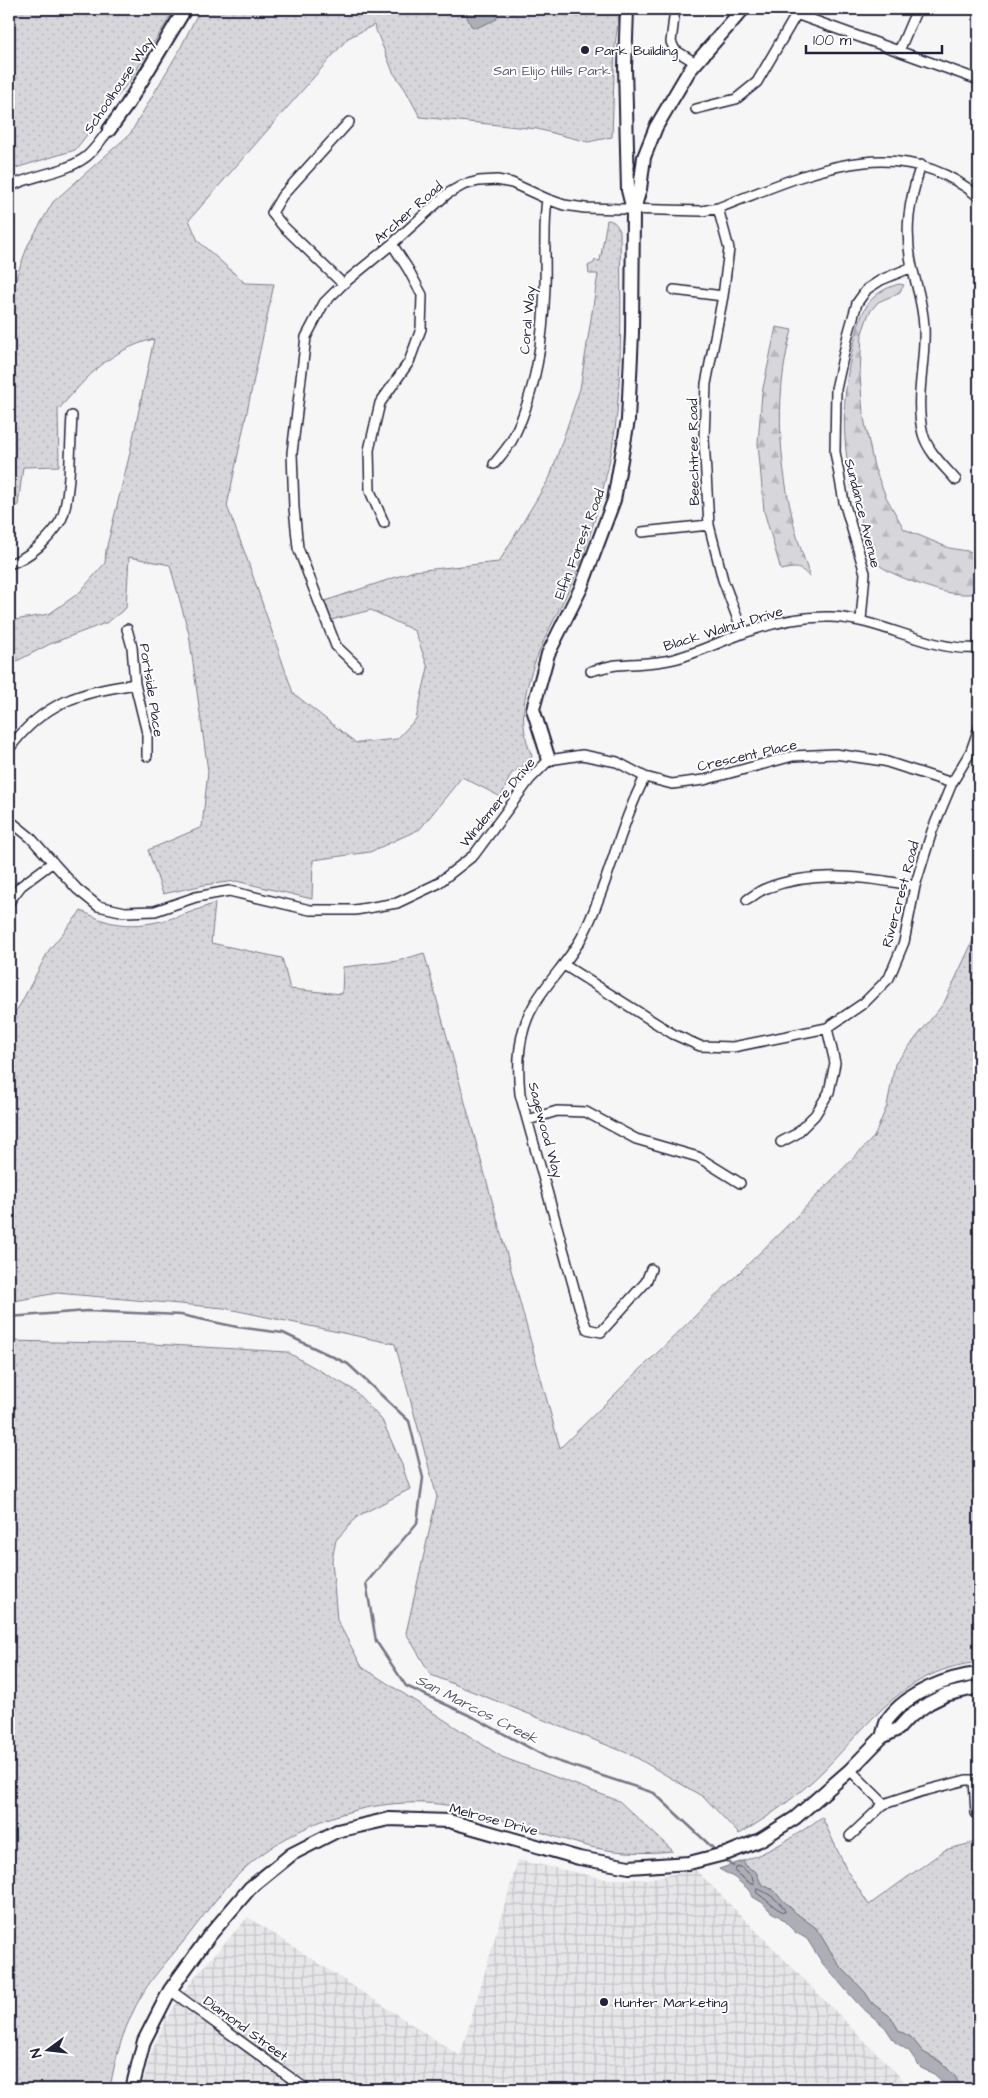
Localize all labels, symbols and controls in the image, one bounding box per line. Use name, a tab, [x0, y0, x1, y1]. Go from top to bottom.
scale bar	[806, 22, 942, 54]
text: 100 m	[813, 30, 852, 51]
street label: Schoolhouse Way	[79, 33, 159, 138]
place label: Park Building	[595, 41, 678, 61]
marker: Park Building	[579, 44, 591, 56]
park label: San Elijo Hills Park	[493, 61, 611, 81]
street label: Archer Road	[370, 177, 447, 248]
street label: Coral Way	[515, 285, 541, 355]
street label: Beechtree Road	[683, 398, 705, 506]
street label: Sundance Avenue	[839, 457, 885, 570]
street label: Elfin Forest Road	[550, 486, 610, 602]
street label: Black Walnut Drive	[661, 601, 786, 657]
street label: Portside Place	[134, 642, 168, 739]
street label: Crescent Place	[695, 735, 799, 777]
street label: Windemere Drive	[455, 753, 540, 852]
street label: Rivercrest Road	[877, 839, 925, 950]
street label: Sagewood Way	[523, 1080, 568, 1181]
water label: San Marcos Creek	[412, 1669, 542, 1750]
street label: Melrose Drive	[447, 1799, 541, 1842]
street label: Diamond Street	[199, 1991, 292, 2067]
place label: Hunter Marketing	[614, 1993, 728, 2013]
marker: Hunter Marketing	[598, 1996, 610, 2008]
north arrow	[22, 2026, 72, 2076]
text: N	[26, 2046, 47, 2060]

